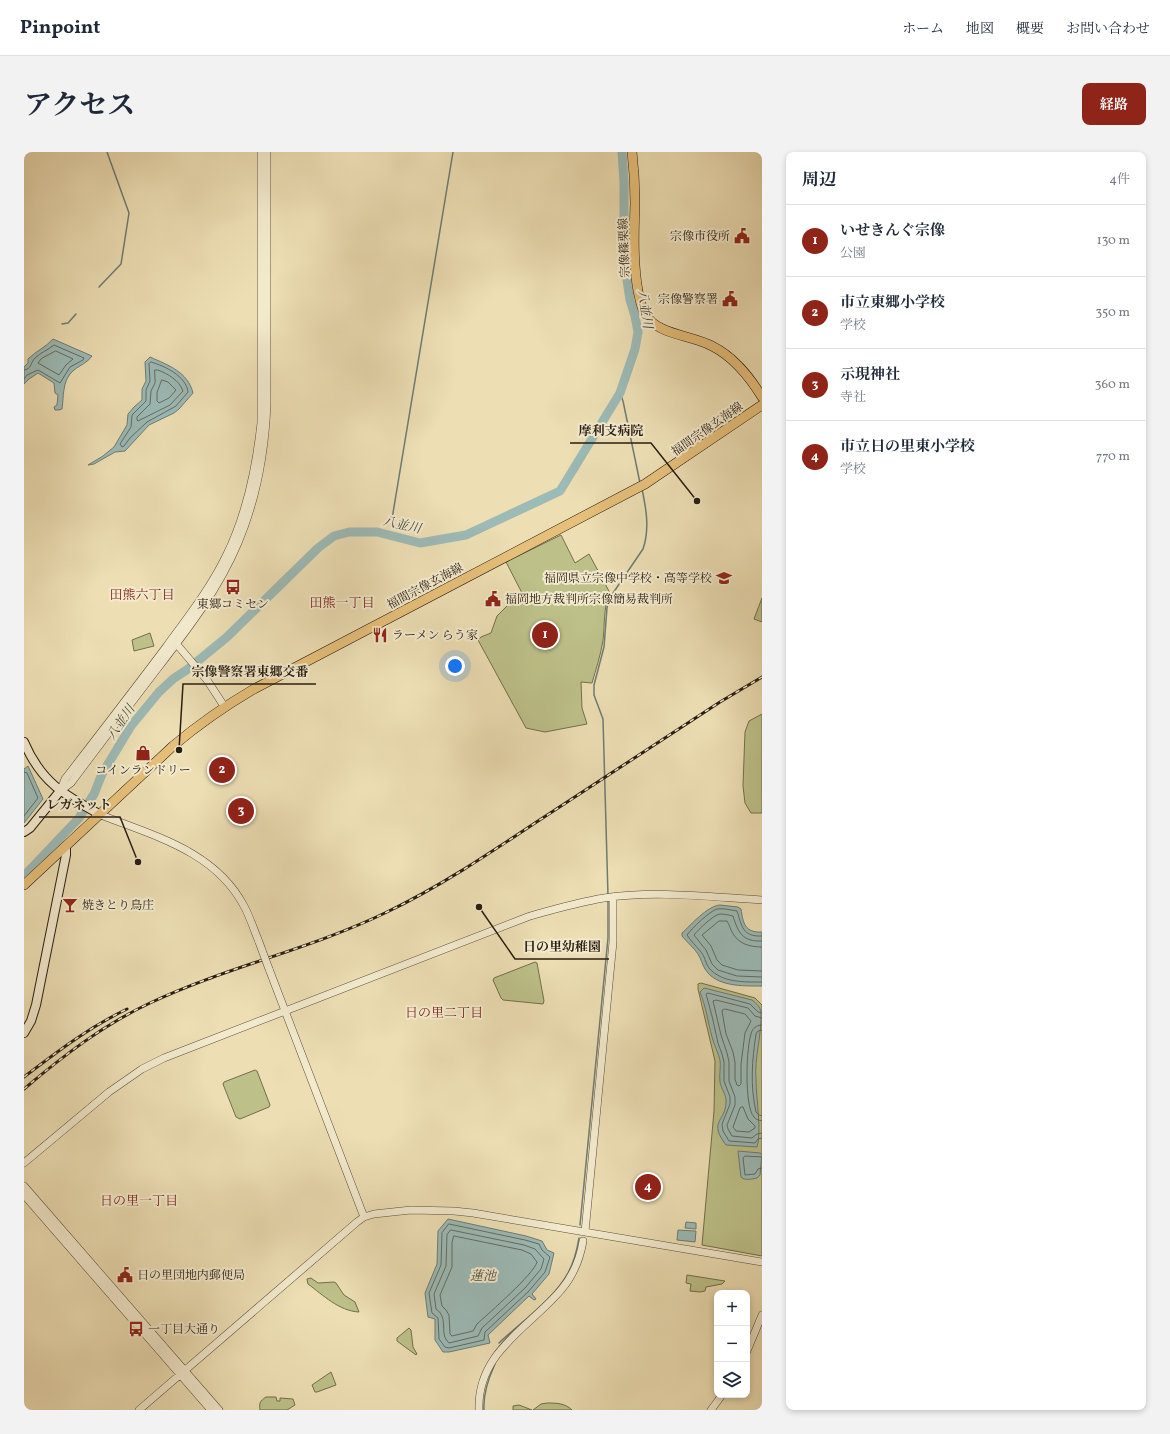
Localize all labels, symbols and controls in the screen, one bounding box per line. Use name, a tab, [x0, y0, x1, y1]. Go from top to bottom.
text: Pinpoint	[20, 15, 100, 41]
text: ホーム	[902, 20, 944, 39]
text: 地図	[966, 20, 994, 39]
text: 概要	[1016, 20, 1044, 39]
text: お問い合わせ	[1066, 20, 1150, 39]
button: 経路	[1082, 83, 1146, 125]
text: アクセス	[24, 87, 135, 126]
text: 周辺	[802, 169, 836, 192]
text: 4件	[1109, 171, 1130, 189]
street label: 宗像篠栗線	[616, 218, 634, 278]
text: いせきんぐ宗像	[840, 221, 945, 242]
public building icon: 宗像市役所	[733, 227, 751, 245]
place label: 宗像市役所	[670, 229, 730, 245]
text: 1	[812, 232, 818, 250]
text: 130 m	[1097, 232, 1130, 250]
text: 公園	[840, 245, 866, 263]
water label: 八並川	[632, 289, 656, 332]
public building icon: 宗像警察署	[721, 290, 739, 308]
place label: 宗像警察署	[658, 292, 718, 308]
text: 市立東郷小学校	[840, 293, 945, 314]
text: 2	[812, 304, 818, 322]
text: 350 m	[1095, 304, 1130, 322]
text: 学校	[840, 317, 866, 335]
text: 示現神社	[840, 365, 900, 386]
text: 3	[812, 376, 818, 394]
text: 360 m	[1095, 376, 1130, 394]
text: 寺社	[840, 389, 866, 407]
street label: 福間宗像玄海線	[669, 399, 747, 460]
callout: 摩利支病院	[570, 418, 651, 443]
text: 摩利支病院	[578, 423, 644, 441]
text: 市立日の里東小学校	[840, 437, 975, 458]
text: 4	[811, 448, 819, 466]
text: 770 m	[1096, 448, 1130, 466]
text: 学校	[840, 461, 866, 479]
water label: 八並川	[381, 513, 424, 539]
street label: 福間宗像玄海線	[385, 560, 466, 614]
school or university icon: 福岡県立宗像中学校・高等学校	[715, 569, 733, 587]
place label: 福岡県立宗像中学校・高等学校	[544, 571, 712, 587]
bus stop icon: 東郷コミセン	[224, 578, 242, 596]
district label: 田熊六丁目	[109, 587, 175, 605]
public building icon: 福岡地方裁判所宗像簡易裁判所	[484, 590, 502, 608]
place label: 福岡地方裁判所宗像簡易裁判所	[505, 592, 673, 608]
district label: 田熊一丁目	[309, 595, 375, 613]
place label: 東郷コミセン	[197, 597, 269, 613]
pin: 1	[532, 620, 558, 650]
restaurant icon: ラーメン らう家	[371, 626, 389, 644]
place label: ラーメン らう家	[392, 628, 478, 644]
your location	[445, 656, 465, 676]
callout: 宗像警察署東郷交番	[183, 659, 316, 684]
text: 宗像警察署東郷交番	[191, 664, 309, 682]
water label: 八並川	[103, 700, 141, 744]
shop icon: コインランドリー	[134, 744, 152, 762]
pin: 2	[209, 755, 235, 785]
place label: コインランドリー	[95, 763, 191, 779]
callout: レガネット	[39, 792, 120, 817]
pin: 3	[228, 796, 254, 826]
text: レガネット	[46, 797, 112, 815]
bar icon: 焼きとり鳥庄	[61, 896, 79, 914]
place label: 焼きとり鳥庄	[82, 898, 154, 914]
callout: 日の里幼稚園	[515, 934, 609, 959]
text: 日の里幼稚園	[523, 939, 601, 957]
district label: 日の里二丁目	[405, 1005, 483, 1023]
pin: 4	[635, 1172, 661, 1202]
district label: 日の里一丁目	[100, 1193, 178, 1211]
public building icon: 日の里団地内郵便局	[116, 1266, 134, 1284]
place label: 日の里団地内郵便局	[137, 1268, 245, 1284]
water label: 蓮池	[470, 1268, 498, 1286]
map controls	[714, 1290, 750, 1398]
button: +	[714, 1290, 750, 1326]
bus stop icon: 一丁目大通り	[127, 1320, 145, 1338]
place label: 一丁目大通り	[148, 1322, 220, 1338]
button: −	[714, 1326, 750, 1362]
button: layers	[714, 1362, 750, 1398]

